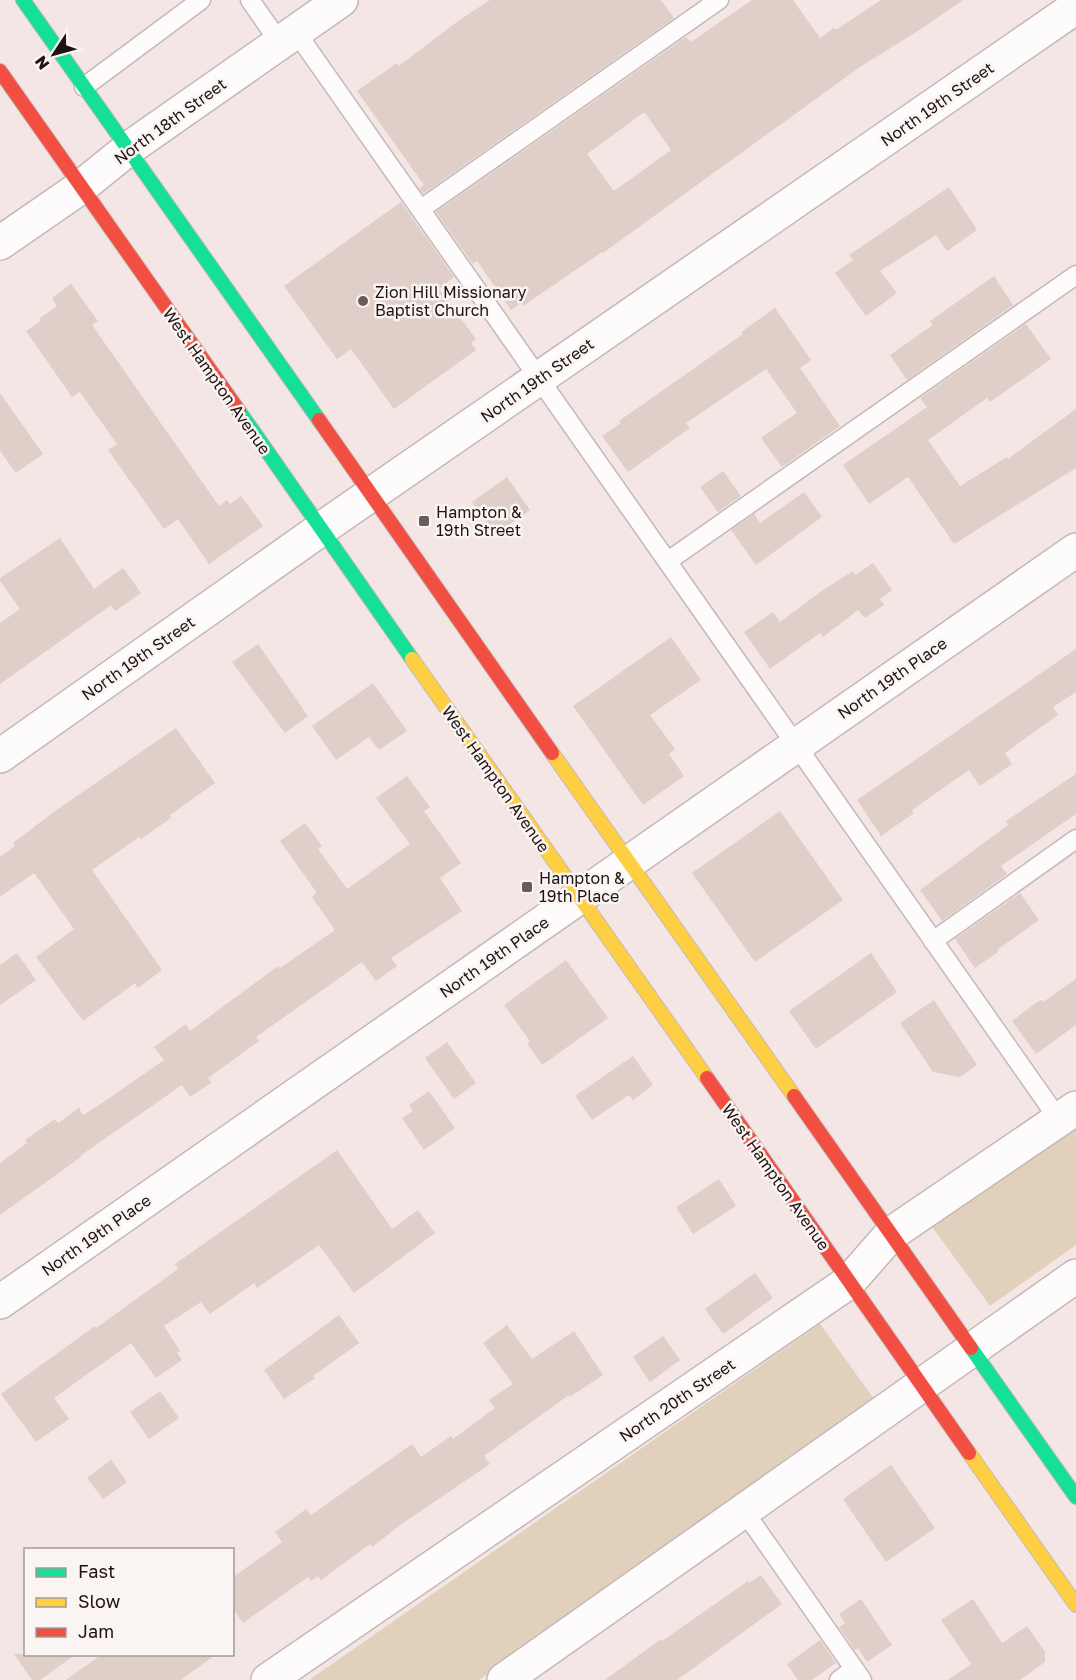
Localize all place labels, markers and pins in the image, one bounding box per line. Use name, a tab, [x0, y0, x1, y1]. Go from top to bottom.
place label: Zion Hill Missionary Baptist Church	[375, 282, 527, 320]
marker: Zion Hill Missionary Baptist Church	[356, 294, 370, 308]
place label: Hampton & 19th Street	[436, 502, 522, 540]
marker: Hampton & 19th Street	[417, 514, 431, 528]
place label: Hampton & 19th Place	[539, 868, 625, 906]
marker: Hampton & 19th Place	[520, 880, 534, 894]

